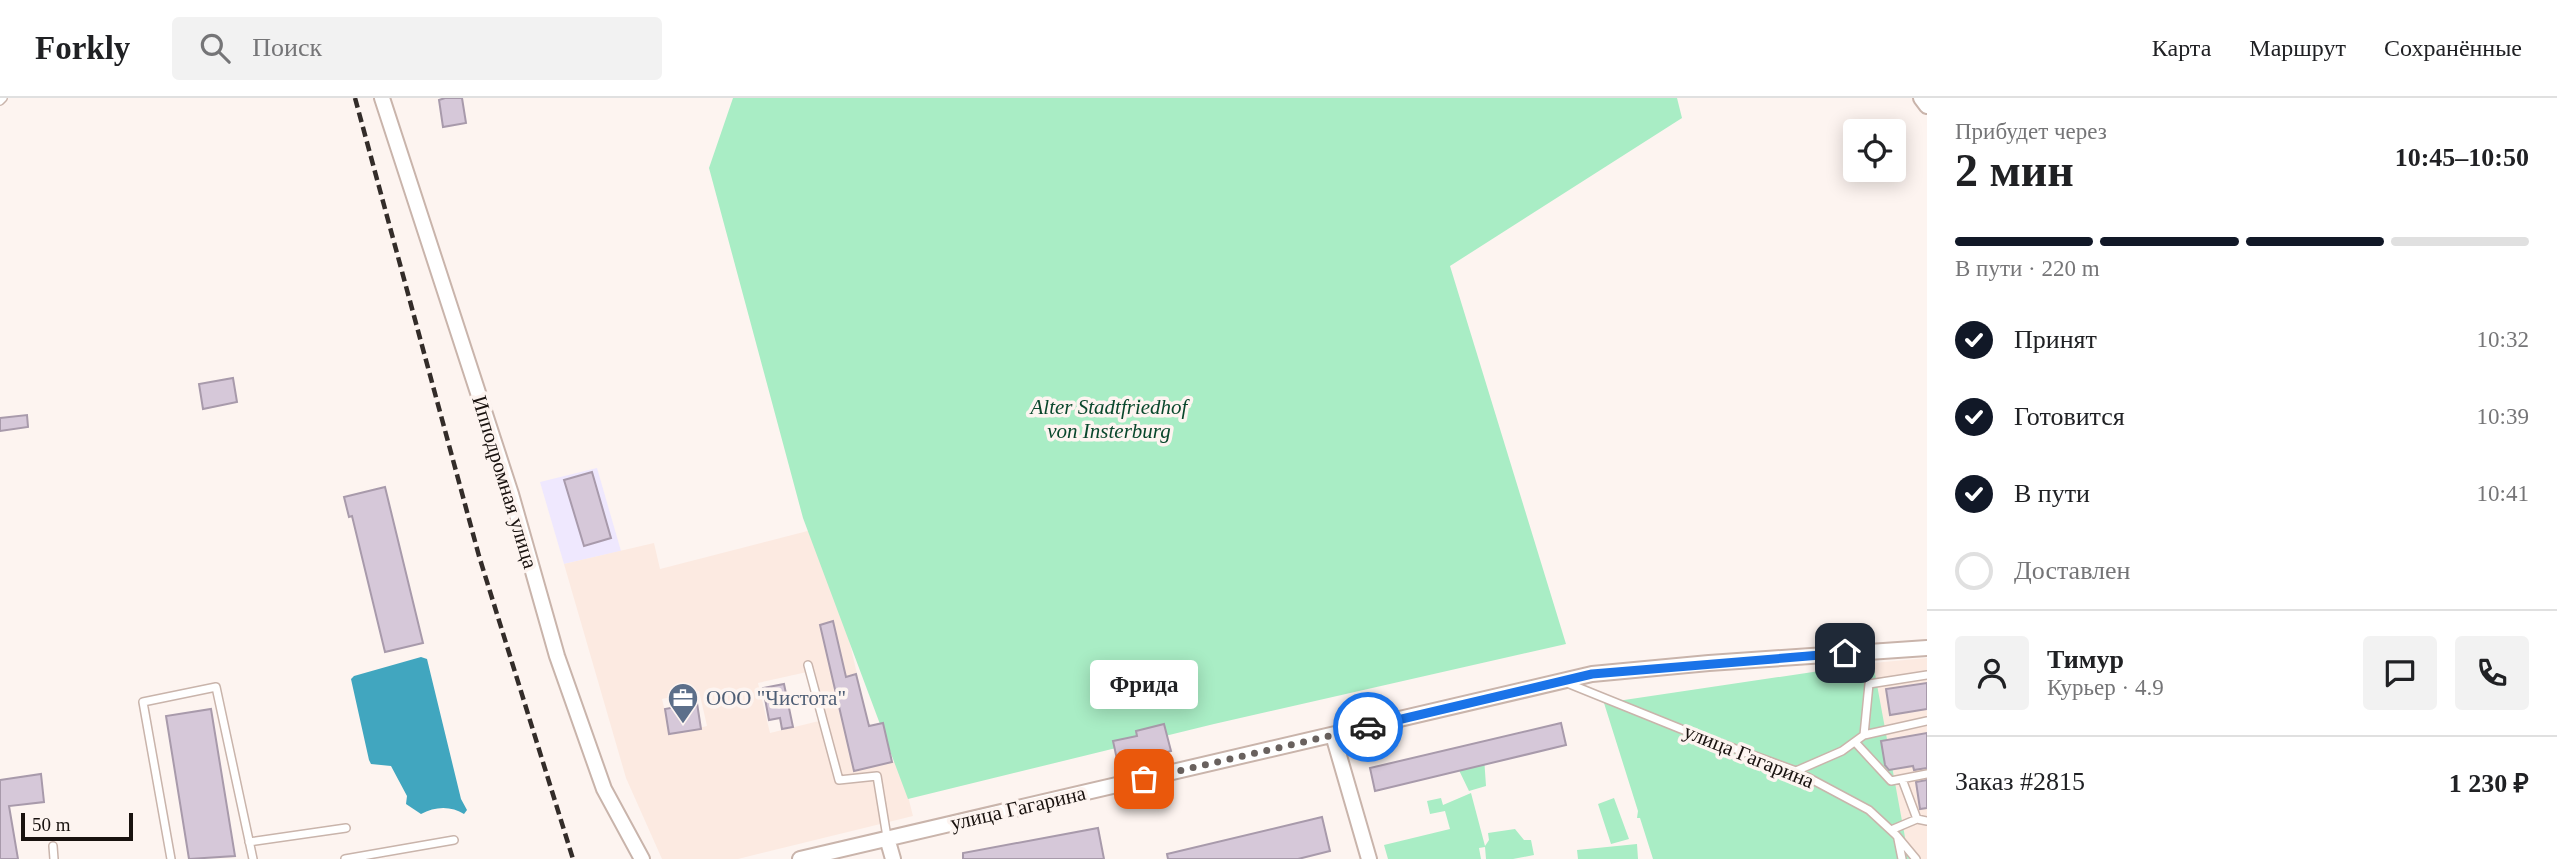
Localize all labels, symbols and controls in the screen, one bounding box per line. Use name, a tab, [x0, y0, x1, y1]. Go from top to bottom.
search box	[172, 17, 662, 80]
icon: search	[196, 29, 234, 67]
text: Forkly	[35, 30, 130, 66]
text: Поиск	[252, 33, 322, 62]
text: Карта	[2152, 35, 2211, 61]
text: Маршрут	[2249, 35, 2346, 61]
text: Сохранённые	[2384, 35, 2522, 61]
map controls	[1843, 119, 1906, 182]
button: locate	[1843, 119, 1906, 182]
text: Прибудет через	[1955, 119, 2107, 144]
text: 10:45–10:50	[2395, 143, 2529, 172]
text: 2 мин	[1955, 145, 2074, 196]
text: В пути · 220 m	[1955, 256, 2100, 281]
icon: check	[1955, 321, 1993, 359]
text: Принят	[2014, 325, 2097, 354]
text: 10:32	[2477, 327, 2529, 352]
street label: Ипподромная улица	[467, 393, 543, 572]
park label: Alter Stadtfriedhof von Insterburg	[1029, 395, 1191, 443]
icon: check	[1955, 398, 1993, 436]
text: Готовится	[2014, 402, 2125, 431]
text: 10:39	[2477, 404, 2529, 429]
icon: check	[1955, 475, 1993, 513]
text: В пути	[2014, 479, 2090, 508]
text: 10:41	[2477, 481, 2529, 506]
text: Доставлен	[2014, 556, 2131, 585]
pin	[1815, 623, 1875, 683]
icon: home	[1826, 634, 1864, 672]
button: person	[1955, 636, 2029, 710]
button: chat	[2363, 636, 2437, 710]
button: phone	[2455, 636, 2529, 710]
text: Тимур	[2047, 645, 2124, 674]
callout: Фрида	[1090, 660, 1198, 709]
text: Фрида	[1110, 672, 1178, 697]
text: Курьер · 4.9	[2047, 675, 2164, 700]
office icon: ООО "Чистота"	[666, 681, 700, 725]
place label: ООО "Чистота"	[706, 686, 846, 710]
courier	[1333, 692, 1403, 762]
icon: car	[1349, 708, 1387, 746]
street label: улица Гагарина	[1680, 719, 1818, 793]
pin	[1114, 749, 1174, 809]
icon: bag	[1125, 760, 1163, 798]
text: Заказ #2815	[1955, 767, 2085, 796]
text: 1 230 ₽	[2449, 769, 2529, 798]
street label: улица Гагарина	[948, 781, 1089, 835]
scale bar	[21, 810, 133, 842]
text: 50 m	[32, 814, 71, 835]

